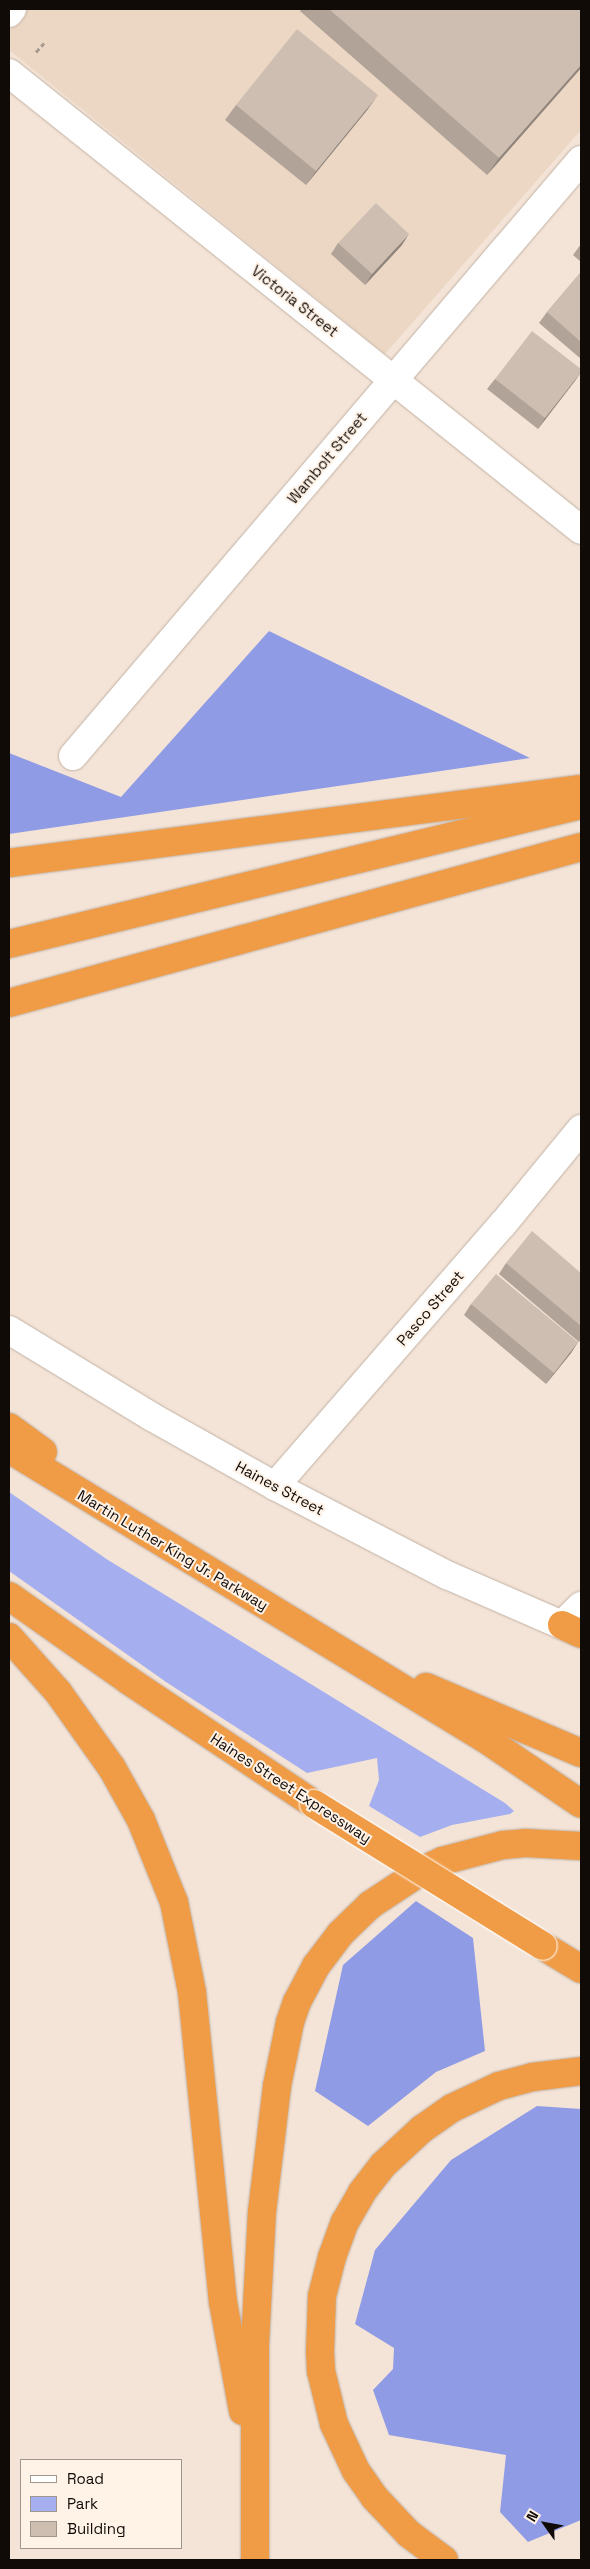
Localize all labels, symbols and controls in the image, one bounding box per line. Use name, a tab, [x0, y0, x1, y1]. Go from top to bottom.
street label: Victoria Street	[248, 262, 342, 340]
street label: Wambolt Street	[284, 409, 370, 507]
street label: Pasco Street	[393, 1267, 467, 1349]
street label: Haines Street	[233, 1457, 327, 1519]
street label: Martin Luther King Jr. Parkway	[74, 1486, 272, 1614]
street label: Haines Street Expressway	[207, 1729, 375, 1847]
legend	[20, 2459, 182, 2549]
text: Road	[67, 2469, 104, 2488]
text: Park	[67, 2494, 98, 2513]
north arrow	[520, 2499, 570, 2549]
text: N	[522, 2507, 542, 2525]
text: Building	[67, 2519, 126, 2538]

